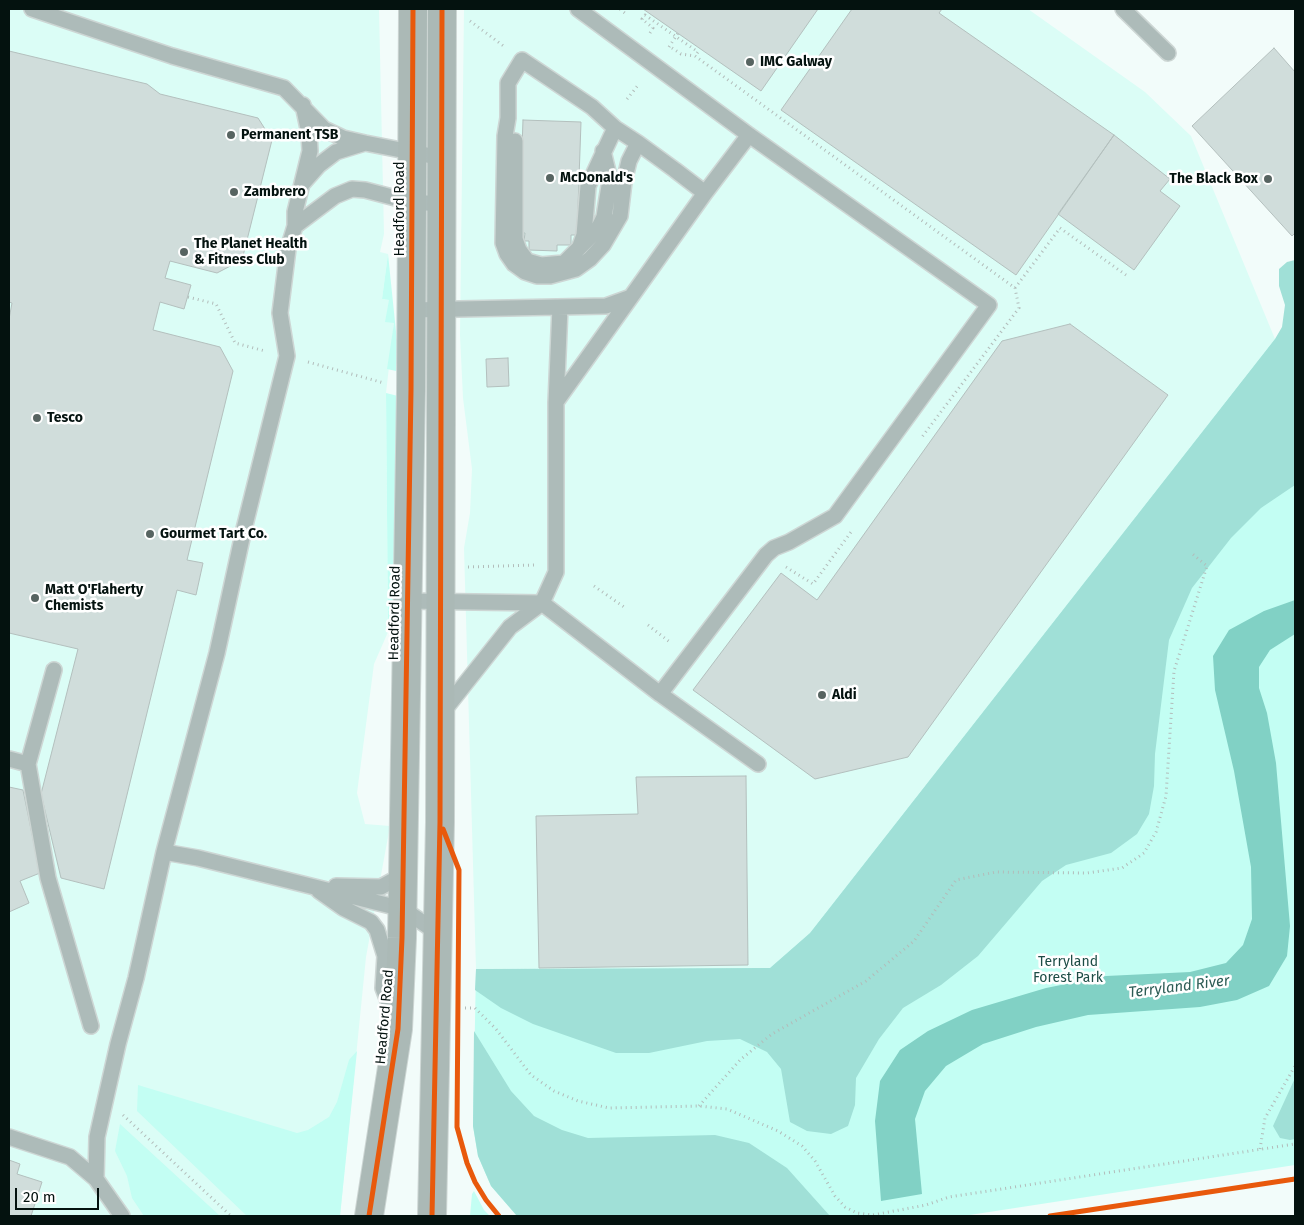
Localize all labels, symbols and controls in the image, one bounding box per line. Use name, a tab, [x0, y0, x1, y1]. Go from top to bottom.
place label: IMC Galway	[760, 54, 832, 70]
marker: IMC Galway	[744, 56, 756, 68]
place label: Permanent TSB	[241, 127, 338, 143]
marker: Permanent TSB	[225, 129, 237, 141]
street label: Headford Road	[392, 161, 408, 257]
place label: McDonald's	[560, 170, 633, 186]
place label: The Black Box	[1169, 171, 1258, 187]
marker: McDonald's	[544, 172, 556, 184]
marker: The Black Box	[1262, 173, 1274, 185]
place label: Zambrero	[244, 184, 306, 200]
marker: Zambrero	[228, 186, 240, 198]
place label: The Planet Health & Fitness Club	[194, 236, 307, 268]
marker: The Planet Health & Fitness Club	[178, 246, 190, 258]
place label: Tesco	[47, 410, 83, 426]
marker: Tesco	[31, 412, 43, 424]
place label: Gourmet Tart Co.	[160, 526, 267, 542]
marker: Gourmet Tart Co.	[144, 528, 156, 540]
street label: Headford Road	[386, 565, 404, 661]
place label: Matt O'Flaherty Chemists	[45, 582, 143, 614]
marker: Matt O'Flaherty Chemists	[29, 592, 41, 604]
place label: Aldi	[832, 687, 857, 703]
marker: Aldi	[816, 689, 828, 701]
park label: Terryland Forest Park	[1033, 954, 1103, 986]
street label: Headford Road	[372, 969, 398, 1065]
water label: Terryland River	[1128, 972, 1230, 1002]
scale bar	[18, 1178, 101, 1210]
text: 20 m	[23, 1188, 56, 1206]

